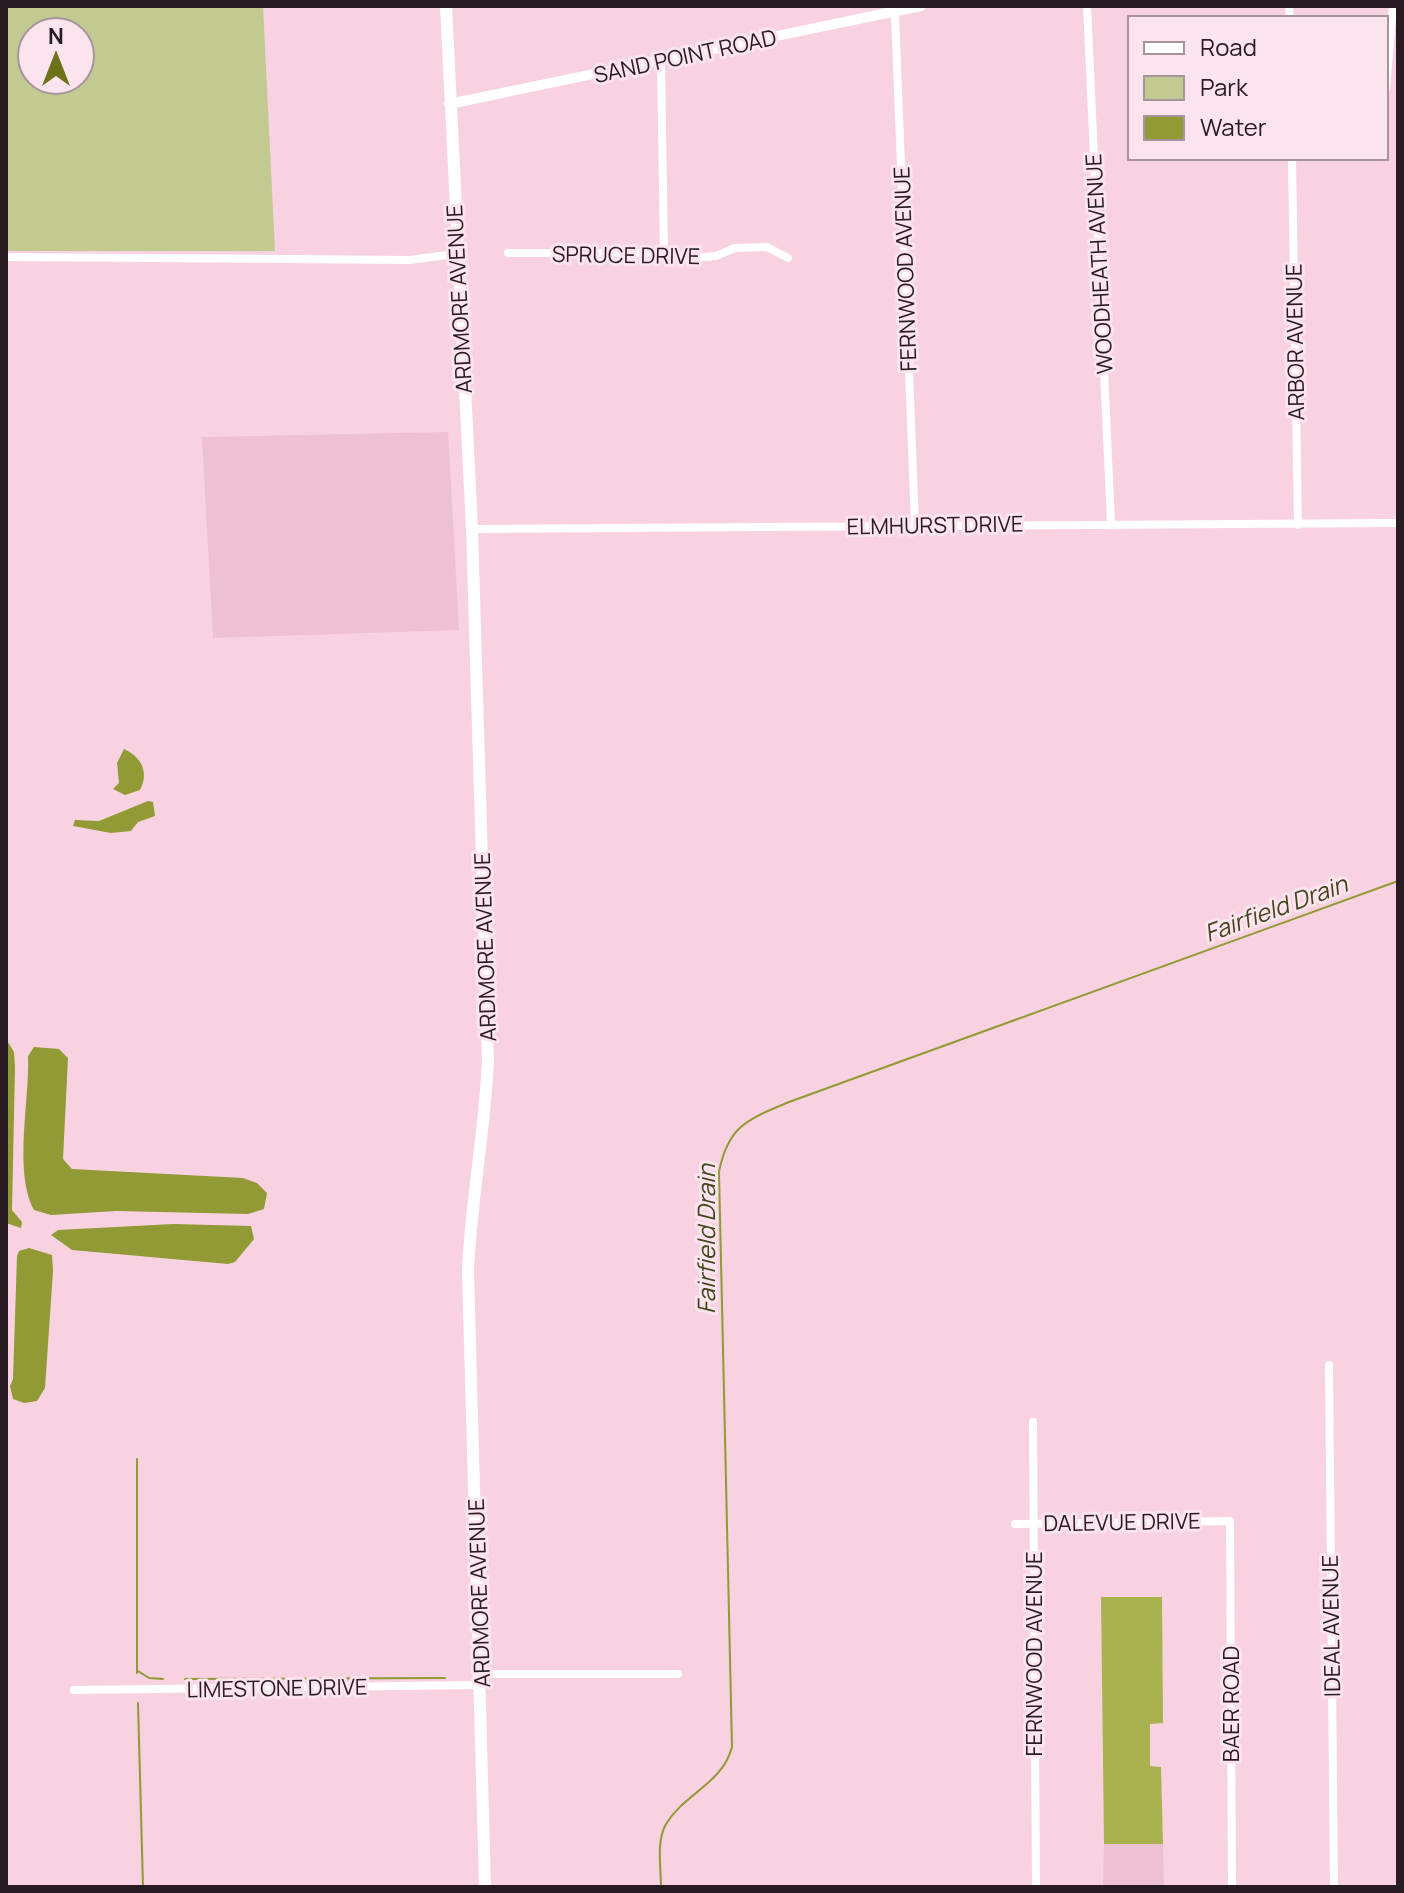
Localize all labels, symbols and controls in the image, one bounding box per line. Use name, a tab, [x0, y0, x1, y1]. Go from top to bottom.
north arrow	[16, 16, 96, 96]
legend	[1128, 16, 1388, 160]
text: N	[48, 21, 64, 51]
street label: SAND POINT ROAD	[591, 22, 779, 90]
text: Road	[1200, 30, 1257, 63]
text: Park	[1200, 70, 1249, 103]
text: Water	[1200, 110, 1267, 143]
street label: WOODHEATH AVENUE	[1078, 153, 1120, 375]
street label: FERNWOOD AVENUE	[886, 166, 924, 372]
street label: ARDMORE AVENUE	[439, 204, 479, 394]
street label: SPRUCE DRIVE	[552, 239, 700, 271]
street label: ARBOR AVENUE	[1279, 263, 1311, 421]
street label: ELMHURST DRIVE	[846, 508, 1024, 542]
street label: ARDMORE AVENUE	[467, 852, 503, 1042]
water label: Fairfield Drain	[1199, 866, 1352, 949]
water label: Fairfield Drain	[689, 1163, 722, 1314]
street label: ARDMORE AVENUE	[461, 1498, 497, 1688]
street label: DALEVUE DRIVE	[1043, 1506, 1201, 1538]
street label: FERNWOOD AVENUE	[1019, 1552, 1049, 1756]
street label: IDEAL AVENUE	[1315, 1555, 1347, 1697]
street label: BAER ROAD	[1216, 1646, 1246, 1762]
street label: LIMESTONE DRIVE	[186, 1671, 368, 1705]

